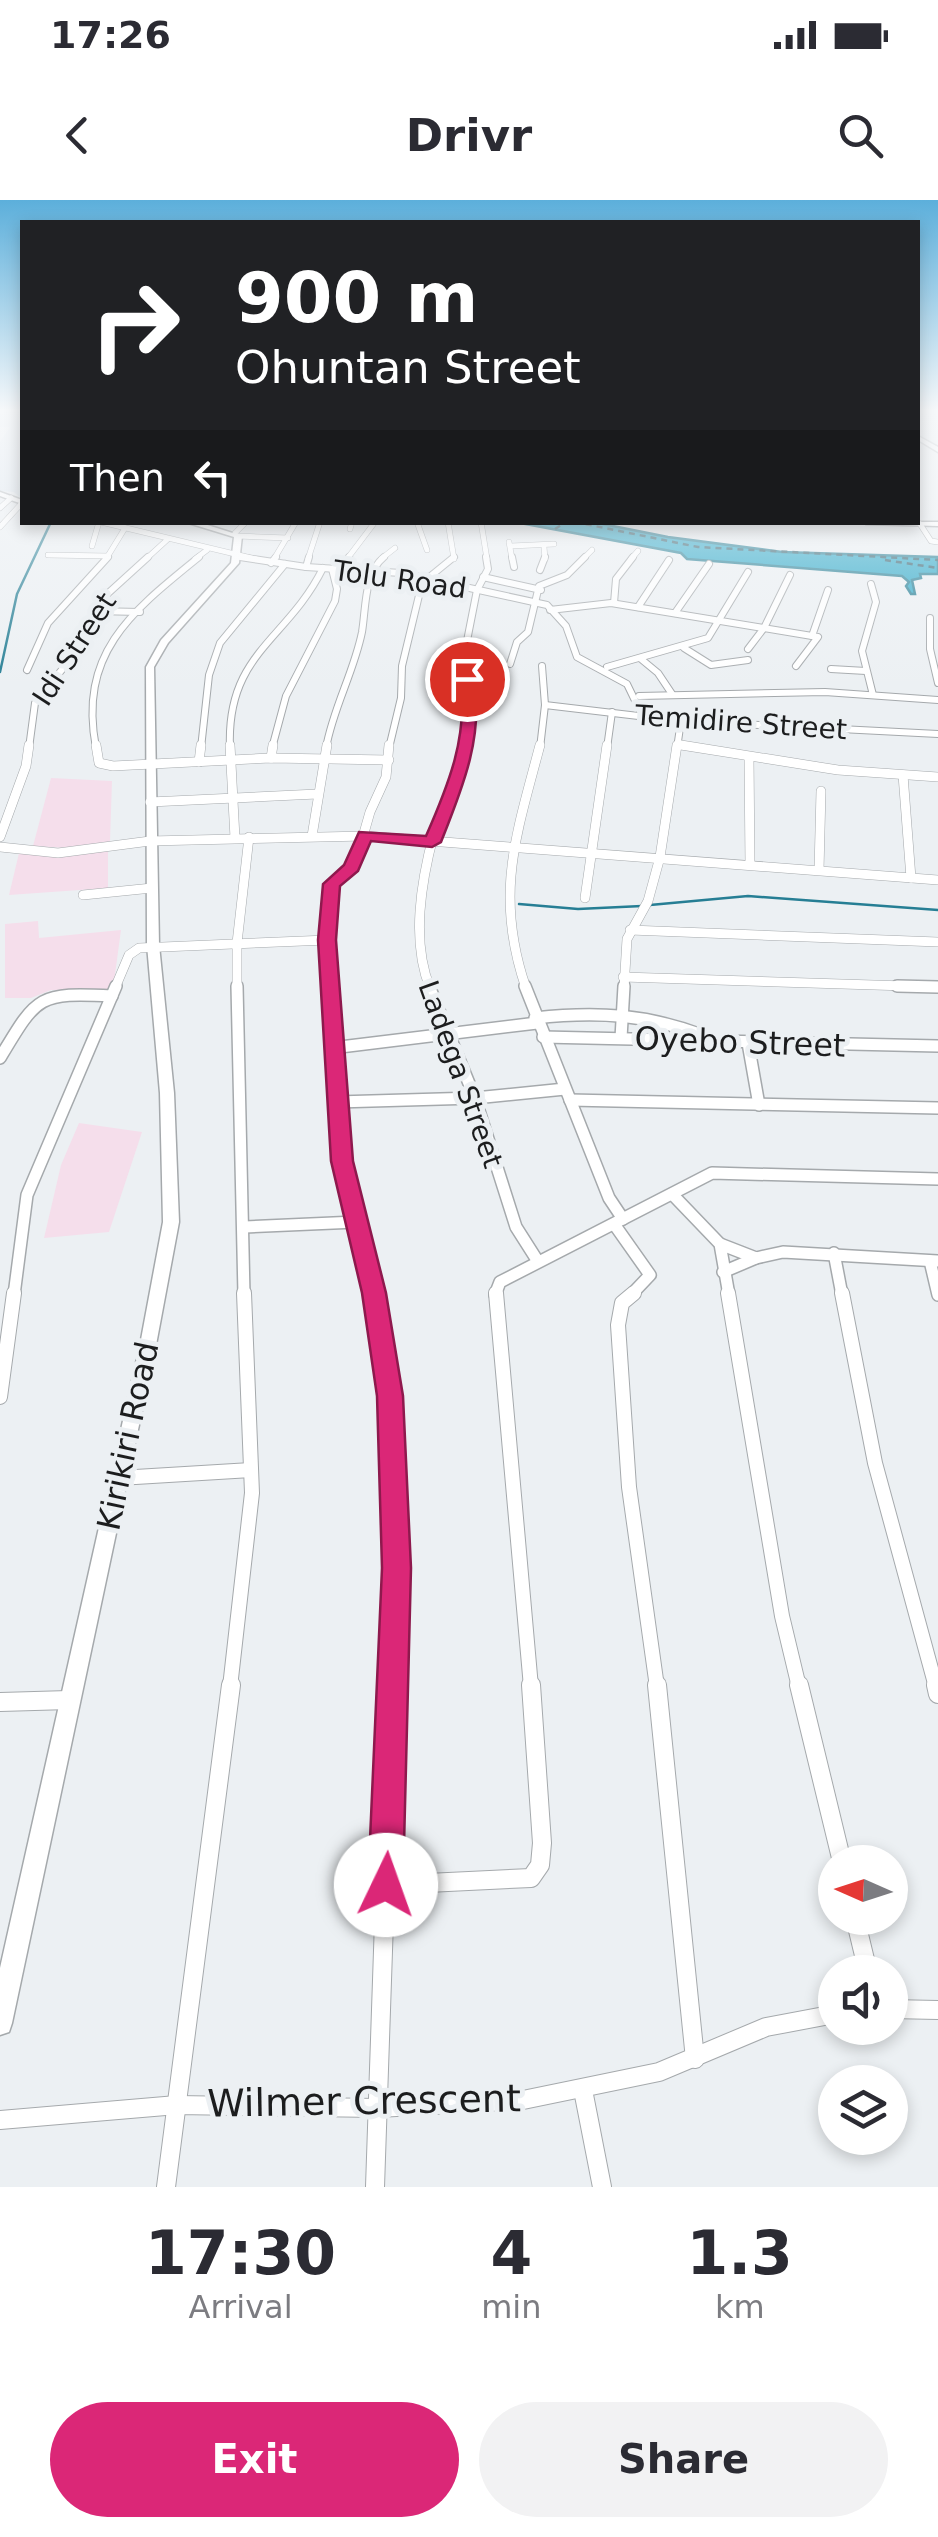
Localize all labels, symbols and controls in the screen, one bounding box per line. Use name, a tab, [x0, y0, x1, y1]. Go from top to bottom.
text: 17:26	[50, 13, 171, 57]
icon: back	[50, 108, 105, 163]
icon: search	[833, 108, 888, 163]
text: Drivr	[406, 109, 532, 162]
text: 900 m	[235, 257, 478, 339]
icon: right	[70, 260, 200, 390]
text: Ohuntan Street	[235, 341, 581, 394]
icon: left	[185, 450, 240, 505]
text: Then	[70, 456, 165, 500]
street label: Tolu Road	[330, 554, 469, 605]
street label: Idi Street	[26, 587, 123, 712]
pin	[425, 637, 510, 722]
icon: arrive	[440, 652, 495, 707]
street label: Temidire Street	[633, 699, 848, 746]
street label: Ladega Street	[411, 976, 510, 1172]
street label: Oyebo Street	[634, 1019, 846, 1065]
street label: Kirikiri Road	[89, 1338, 167, 1534]
position arrow	[334, 1833, 438, 1937]
north arrow	[818, 1845, 908, 1935]
map controls	[818, 1845, 908, 2155]
button: sound	[818, 1955, 908, 2045]
button: layers	[818, 2065, 908, 2155]
street label: Wilmer Crescent	[207, 2076, 521, 2126]
text: 17:30	[145, 2218, 336, 2288]
text: 4	[490, 2218, 532, 2288]
text: 1.3	[687, 2218, 793, 2288]
text: Arrival	[189, 2288, 293, 2326]
text: min	[481, 2288, 542, 2326]
text: km	[715, 2288, 765, 2326]
button: Exit	[50, 2402, 459, 2517]
button: Share	[479, 2402, 888, 2517]

